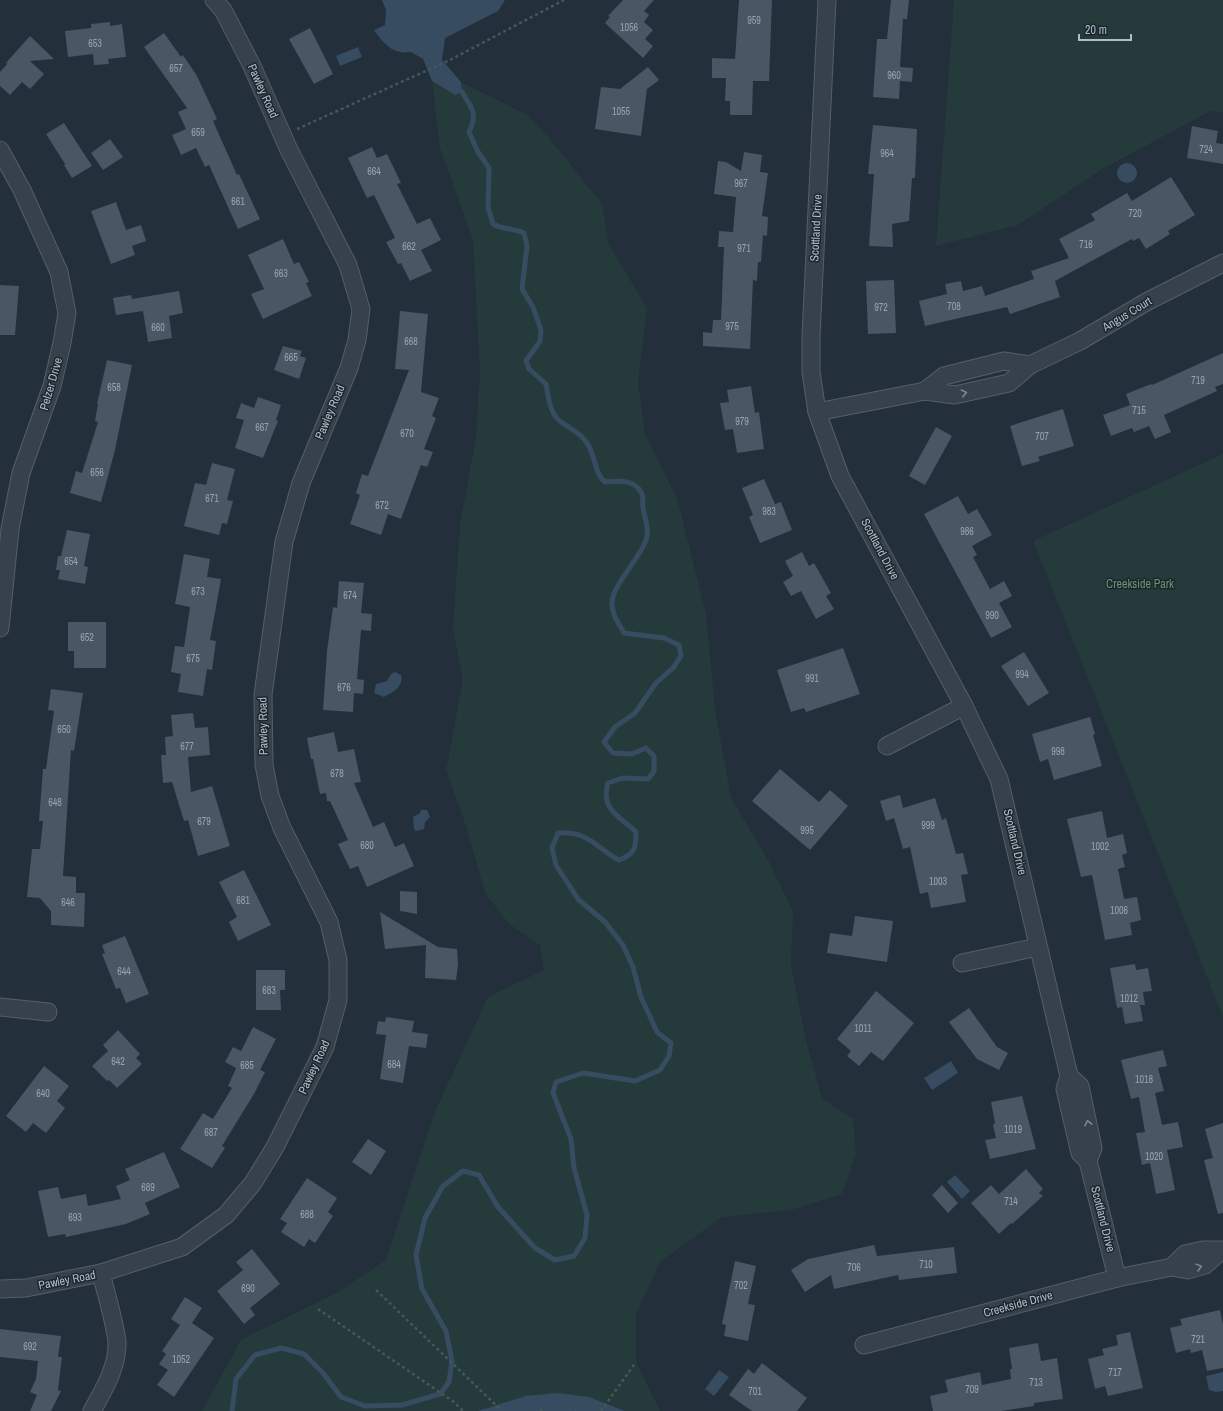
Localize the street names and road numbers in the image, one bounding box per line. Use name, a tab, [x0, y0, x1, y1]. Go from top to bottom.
street label: Pawley Road	[244, 61, 282, 121]
street label: Scottland Drive	[806, 194, 826, 262]
street label: Angus Court	[1099, 293, 1155, 335]
street label: Pelzer Drive	[36, 356, 66, 412]
street label: Pawley Road	[311, 382, 349, 442]
street label: Scottland Drive	[857, 516, 903, 582]
street label: Pawley Road	[254, 697, 272, 755]
street label: Scottland Drive	[1000, 807, 1030, 877]
street label: Pawley Road	[294, 1037, 334, 1097]
street label: Scottland Drive	[1087, 1184, 1119, 1254]
street label: Pawley Road	[37, 1267, 97, 1293]
street label: Creekside Drive	[982, 1287, 1054, 1321]

